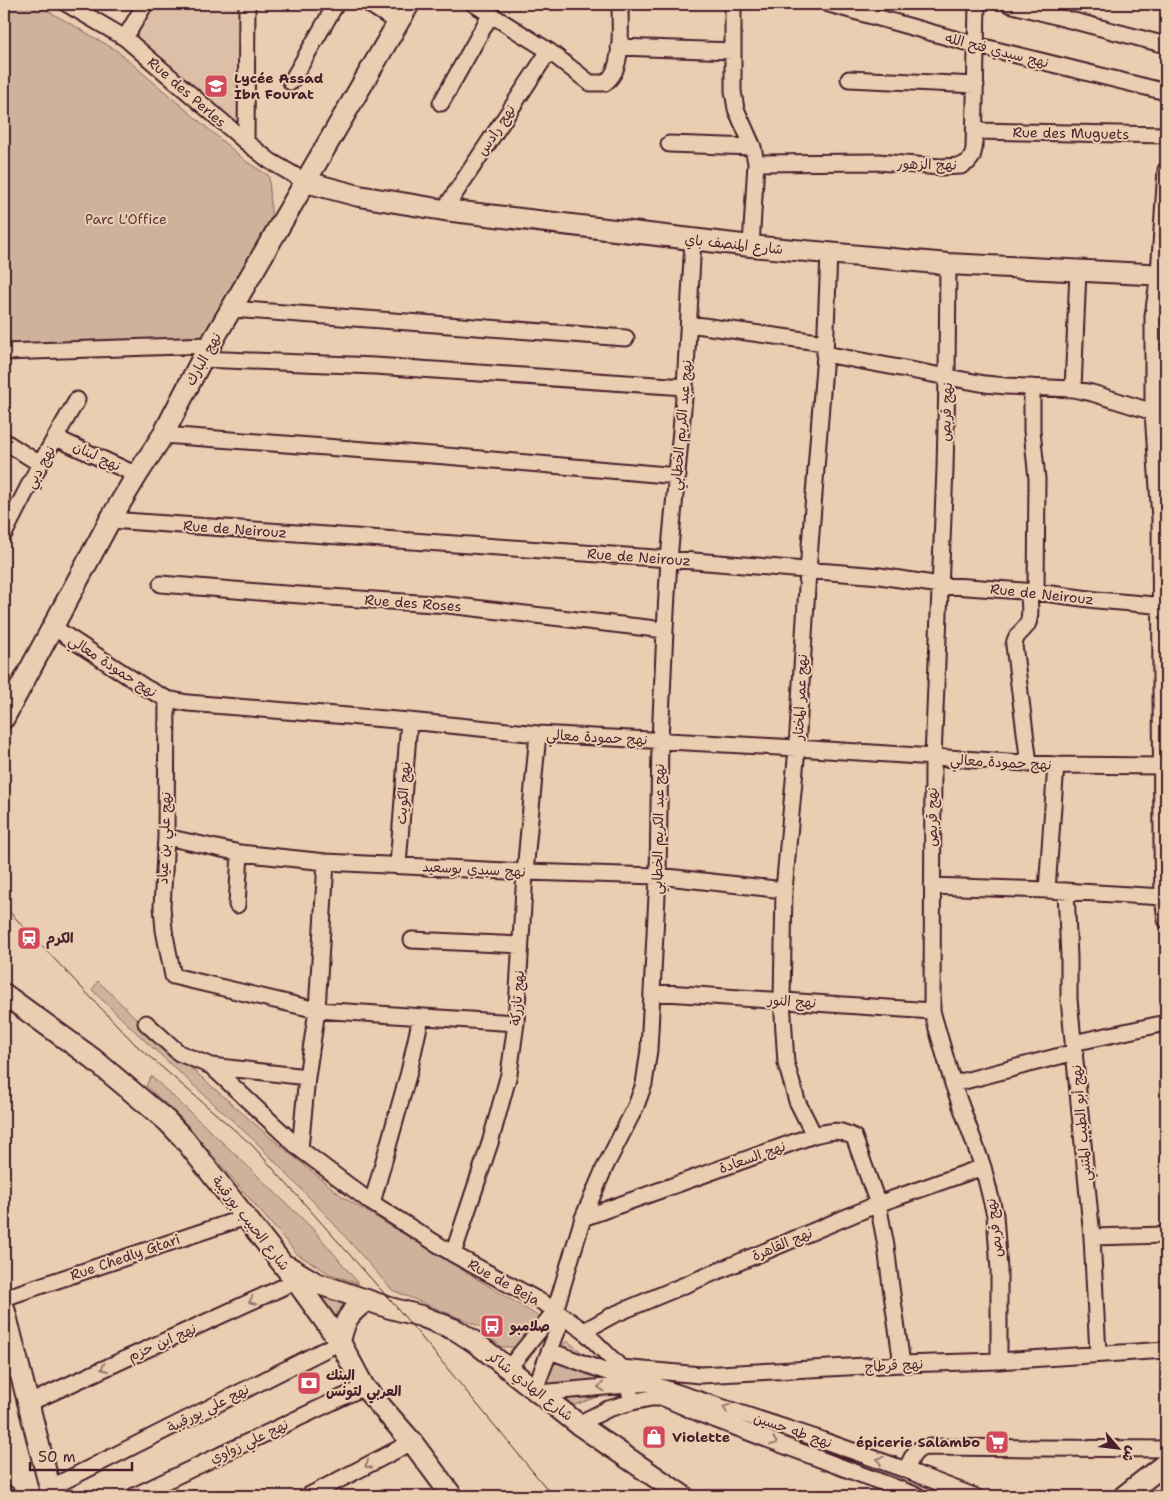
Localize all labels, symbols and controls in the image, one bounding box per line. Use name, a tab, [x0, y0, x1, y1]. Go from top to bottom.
street label: نهج سيدي فتح الله	[943, 28, 1051, 74]
street label: Rue des Perles	[144, 53, 230, 131]
place label: Lycée Assad Ibn Fourat	[234, 69, 324, 103]
school or university icon: Lycée Assad Ibn Fourat	[203, 73, 229, 99]
street label: نهج رادس	[473, 101, 520, 159]
street label: Rue des Muguets	[1012, 123, 1130, 143]
street label: نهج الزهور	[896, 154, 957, 175]
park label: Parc L'Office	[85, 210, 167, 228]
street label: شارع المنصف باي	[684, 230, 784, 260]
street label: نهج البارك	[181, 329, 226, 389]
street label: نهج عبد الكريم الخطابي	[666, 359, 700, 491]
street label: نهج قربص	[936, 382, 957, 442]
street label: نهج لبنان	[70, 437, 124, 476]
street label: نهج دبي	[21, 442, 63, 493]
street label: Rue de Neirouz	[182, 516, 288, 542]
street label: Rue de Neirouz	[586, 544, 692, 570]
street label: Rue de Neirouz	[989, 580, 1095, 608]
street label: Rue des Roses	[364, 591, 462, 615]
street label: نهج حمودة معالي	[63, 631, 160, 705]
street label: نهج عمر المختار	[789, 654, 812, 742]
street label: نهج حمودة معالي	[546, 725, 648, 753]
street label: نهج حمودة معالي	[950, 750, 1052, 778]
street label: نهج الكويت	[392, 761, 415, 825]
street label: نهج عبد الكريم الخطابي	[648, 763, 672, 895]
street label: نهج قربص	[923, 787, 942, 847]
street label: نهج علي بن عياد	[153, 791, 179, 885]
street label: نهج سيدي بوسعيد	[422, 857, 526, 883]
station icon: الكرم	[16, 925, 42, 951]
place label: الكرم	[46, 929, 74, 949]
street label: نهج تازركة	[506, 970, 529, 1026]
street label: نهج النور	[766, 990, 817, 1013]
street label: نهج أبو الطيب المتنبي	[1067, 1064, 1099, 1182]
street label: نهج السعادة	[716, 1137, 788, 1178]
street label: شارع الحبيب بورقيبة	[208, 1172, 294, 1275]
street label: نهج قربص	[981, 1197, 1008, 1259]
street label: نهج القاهرة	[749, 1223, 815, 1266]
street label: Rue Chedly Gtari	[68, 1230, 182, 1284]
street label: Rue de Beja	[465, 1255, 543, 1309]
one-way arrow	[248, 1295, 257, 1306]
bus stop icon: صلامبو	[479, 1313, 505, 1339]
place label: صلامبو	[509, 1317, 550, 1336]
street label: نهج ابن حزم	[125, 1319, 200, 1367]
street label: شارع الهادي شاكر	[483, 1347, 577, 1426]
street label: نهج قرطاج	[864, 1354, 924, 1377]
one-way arrow	[100, 1362, 109, 1373]
place label: البنك العربي لتونس	[326, 1366, 402, 1404]
bank icon: البنك العربي لتونس	[296, 1370, 322, 1396]
street label: نهج علي بورقيبة	[164, 1380, 254, 1440]
one-way arrow	[597, 1381, 605, 1392]
one-way arrow	[722, 1403, 731, 1413]
street label: نهج طه حسين	[751, 1408, 835, 1453]
street label: نهج علي زواوي	[207, 1415, 293, 1471]
north arrow	[1092, 1422, 1142, 1472]
shop icon: Violette	[641, 1424, 667, 1450]
place label: Violette	[672, 1428, 730, 1446]
supermarket icon: épicerie Salambo	[984, 1429, 1010, 1455]
place label: épicerie Salambo	[856, 1433, 980, 1451]
one-way arrow	[769, 1436, 778, 1446]
scale bar	[30, 1440, 132, 1472]
text: ش	[1118, 1443, 1141, 1465]
text: 50 m	[38, 1447, 76, 1467]
one-way arrow	[876, 1456, 885, 1466]
one-way arrow	[365, 1458, 374, 1468]

